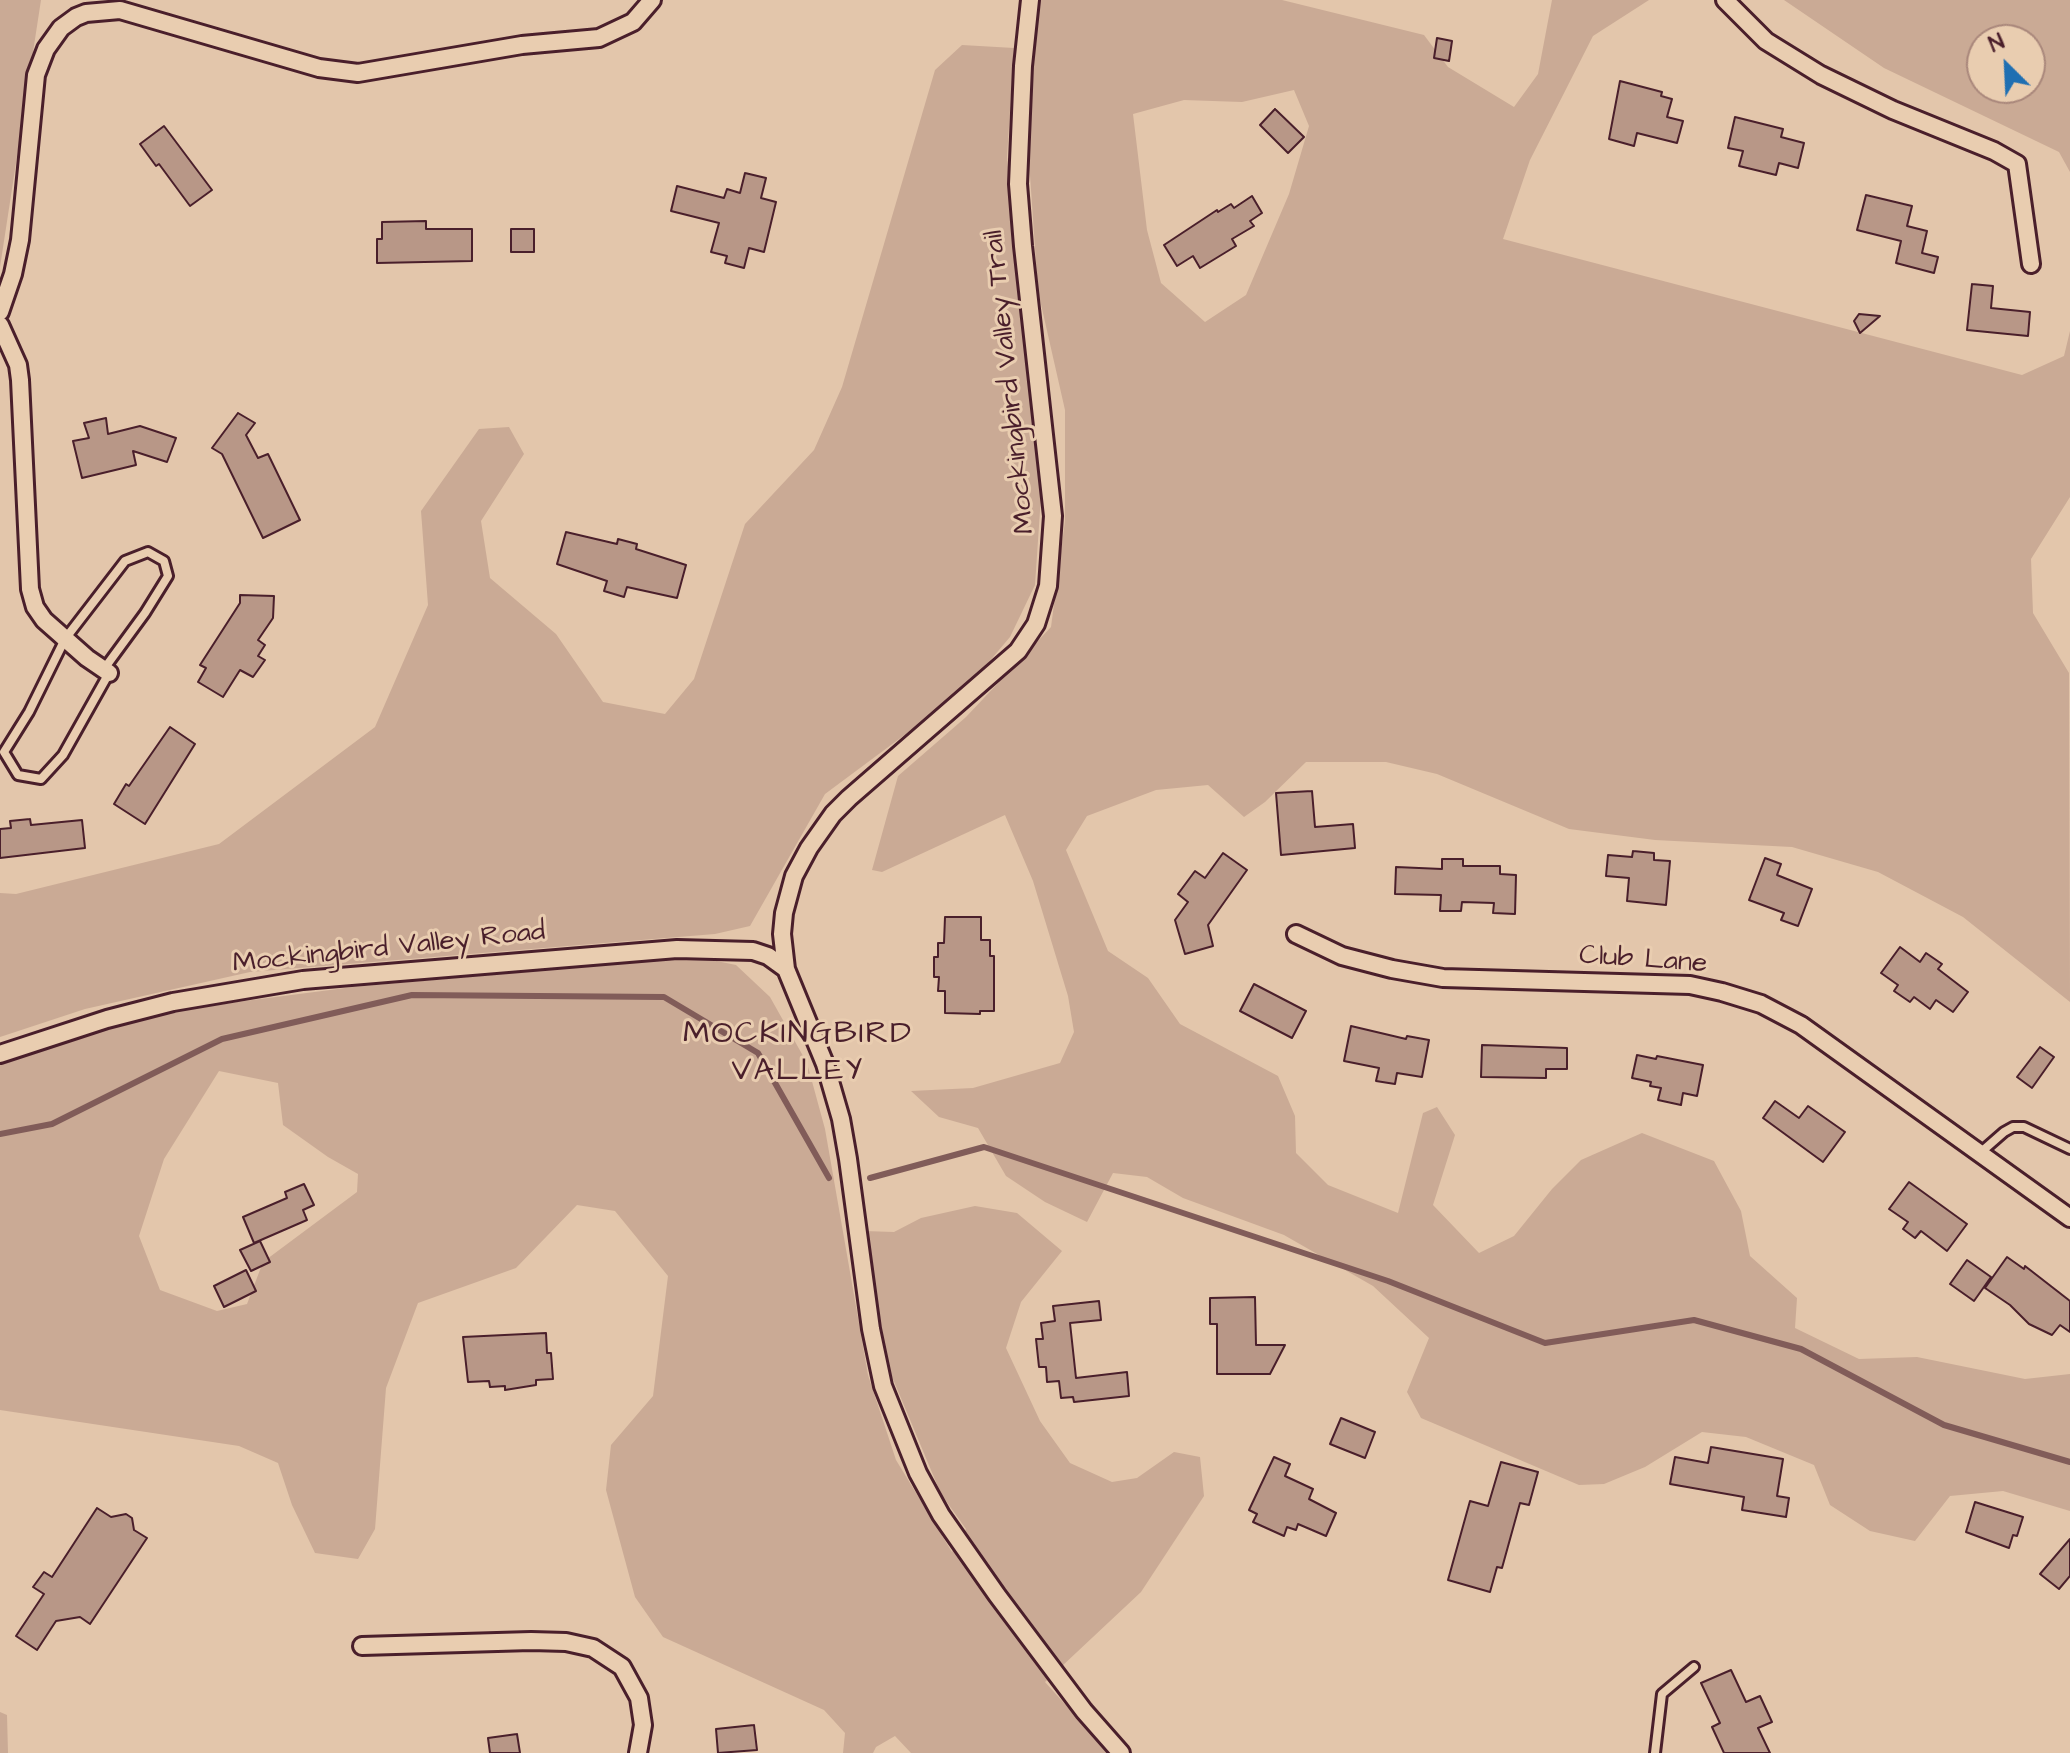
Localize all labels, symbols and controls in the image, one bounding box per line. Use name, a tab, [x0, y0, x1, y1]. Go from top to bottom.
north arrow	[1966, 24, 2046, 104]
text: N	[1984, 26, 2009, 60]
street label: Mockingbird Valley Trail	[978, 228, 1044, 536]
street label: Mockingbird Valley Road	[231, 916, 547, 982]
street label: Club Lane	[1578, 940, 1708, 982]
district label: MOCKINGBIRD VALLEY	[683, 1016, 913, 1091]

